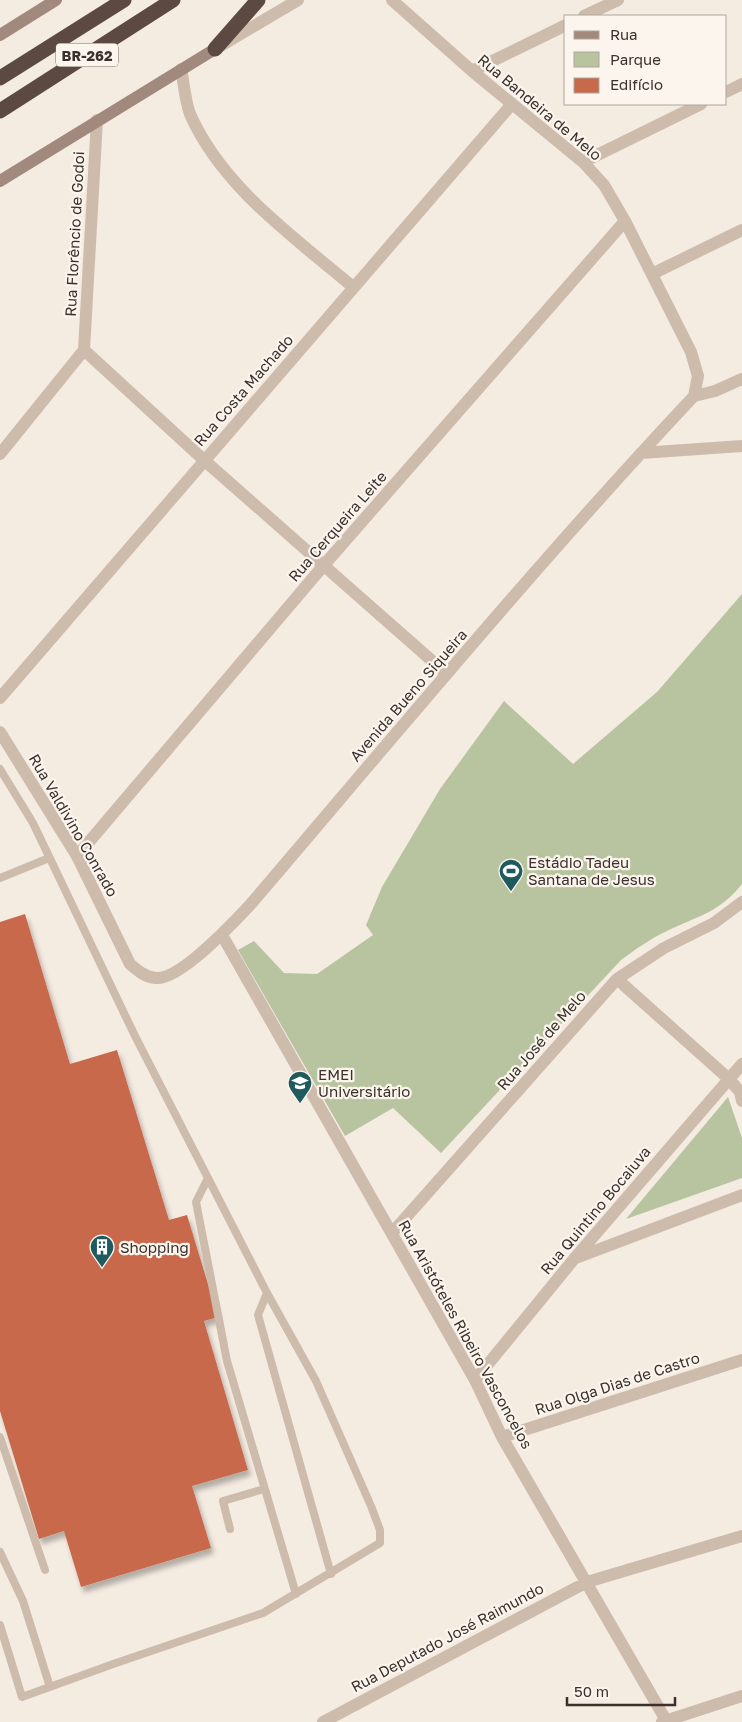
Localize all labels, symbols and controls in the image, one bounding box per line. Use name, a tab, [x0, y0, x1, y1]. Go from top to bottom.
legend	[564, 15, 727, 105]
text: Rua	[610, 25, 637, 43]
road number: BR-262	[56, 44, 118, 66]
street label: Rua Bandeira de Melo	[475, 50, 605, 164]
text: Parque	[610, 50, 661, 68]
text: Edifício	[610, 75, 663, 93]
street label: Rua Florêncio de Godoi	[61, 151, 87, 317]
street label: Rua Costa Machado	[190, 330, 296, 450]
street label: Rua Cerqueira Leite	[284, 467, 390, 585]
street label: Avenida Bueno Siqueira	[346, 625, 470, 765]
street label: Rua Valdivino Conrado	[26, 750, 122, 900]
place label: Estádio Tadeu Santana de Jesus	[528, 853, 655, 888]
sports icon: Estádio Tadeu Santana de Jesus	[498, 858, 524, 892]
street label: Rua José de Melo	[493, 987, 589, 1093]
place label: EMEI Universitário	[318, 1065, 410, 1100]
school or university icon: EMEI Universitário	[287, 1070, 313, 1104]
street label: Rua Quintino Bocaiuva	[536, 1142, 654, 1278]
street label: Rua Aristóteles Ribeiro Vasconcelos	[395, 1216, 537, 1452]
building icon: Shopping	[89, 1234, 115, 1268]
place label: Shopping	[120, 1238, 189, 1256]
street label: Rua Olga Dias de Castro	[532, 1348, 702, 1418]
street label: Rua Deputado José Raimundo	[348, 1579, 546, 1695]
scale bar	[567, 1674, 674, 1706]
text: 50 m	[574, 1682, 609, 1700]

